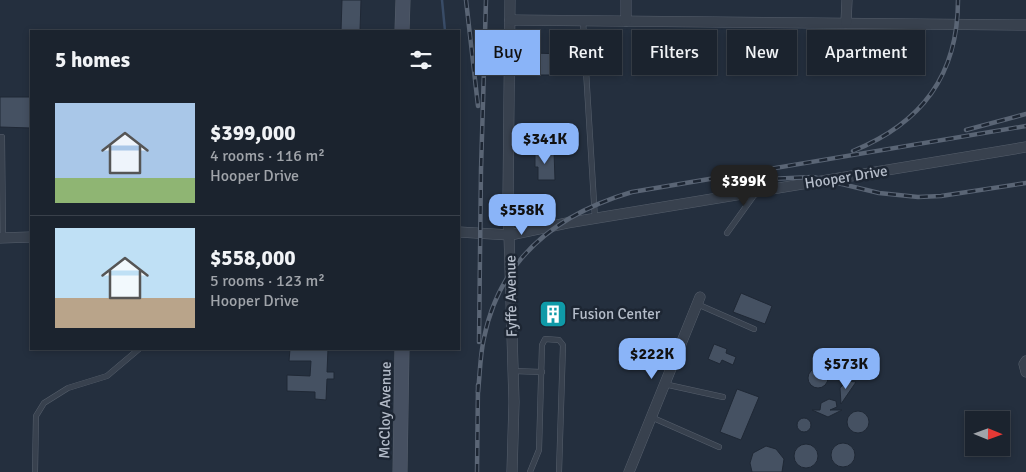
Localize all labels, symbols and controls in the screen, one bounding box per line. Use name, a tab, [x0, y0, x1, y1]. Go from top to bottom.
chip: Buy	[475, 30, 540, 75]
chip: Rent	[550, 30, 622, 75]
chip: Filters	[632, 30, 717, 75]
chip: New	[727, 30, 797, 75]
chip: Apartment	[807, 30, 925, 75]
icon: filters	[407, 46, 435, 74]
text: 5 homes	[55, 47, 130, 73]
text: $399,000	[210, 120, 296, 146]
pin: $341K	[510, 122, 580, 165]
icon: home	[95, 123, 155, 183]
text: $341K	[523, 129, 567, 149]
text: 4 rooms · 116 m²	[210, 146, 325, 166]
street label: Hooper Drive	[803, 162, 889, 192]
pin: $399K	[709, 164, 779, 207]
text: Hooper Drive	[210, 166, 299, 186]
text: $399K	[722, 171, 766, 191]
pin: $558K	[487, 194, 557, 236]
text: $558K	[500, 200, 544, 220]
text: $558,000	[210, 245, 296, 271]
icon: home	[95, 248, 155, 308]
street label: Fyffe Avenue	[501, 255, 521, 337]
text: 5 rooms · 123 m²	[210, 271, 325, 291]
text: Hooper Drive	[210, 291, 299, 311]
building icon: Fusion Center	[538, 299, 568, 329]
place label: Fusion Center	[572, 305, 661, 323]
pin: $222K	[617, 338, 687, 380]
text: $222K	[630, 344, 674, 364]
pin: $573K	[811, 348, 881, 390]
text: $573K	[824, 354, 868, 374]
street label: McCloy Avenue	[375, 361, 395, 459]
north arrow	[965, 411, 1010, 456]
map controls	[965, 411, 1010, 456]

